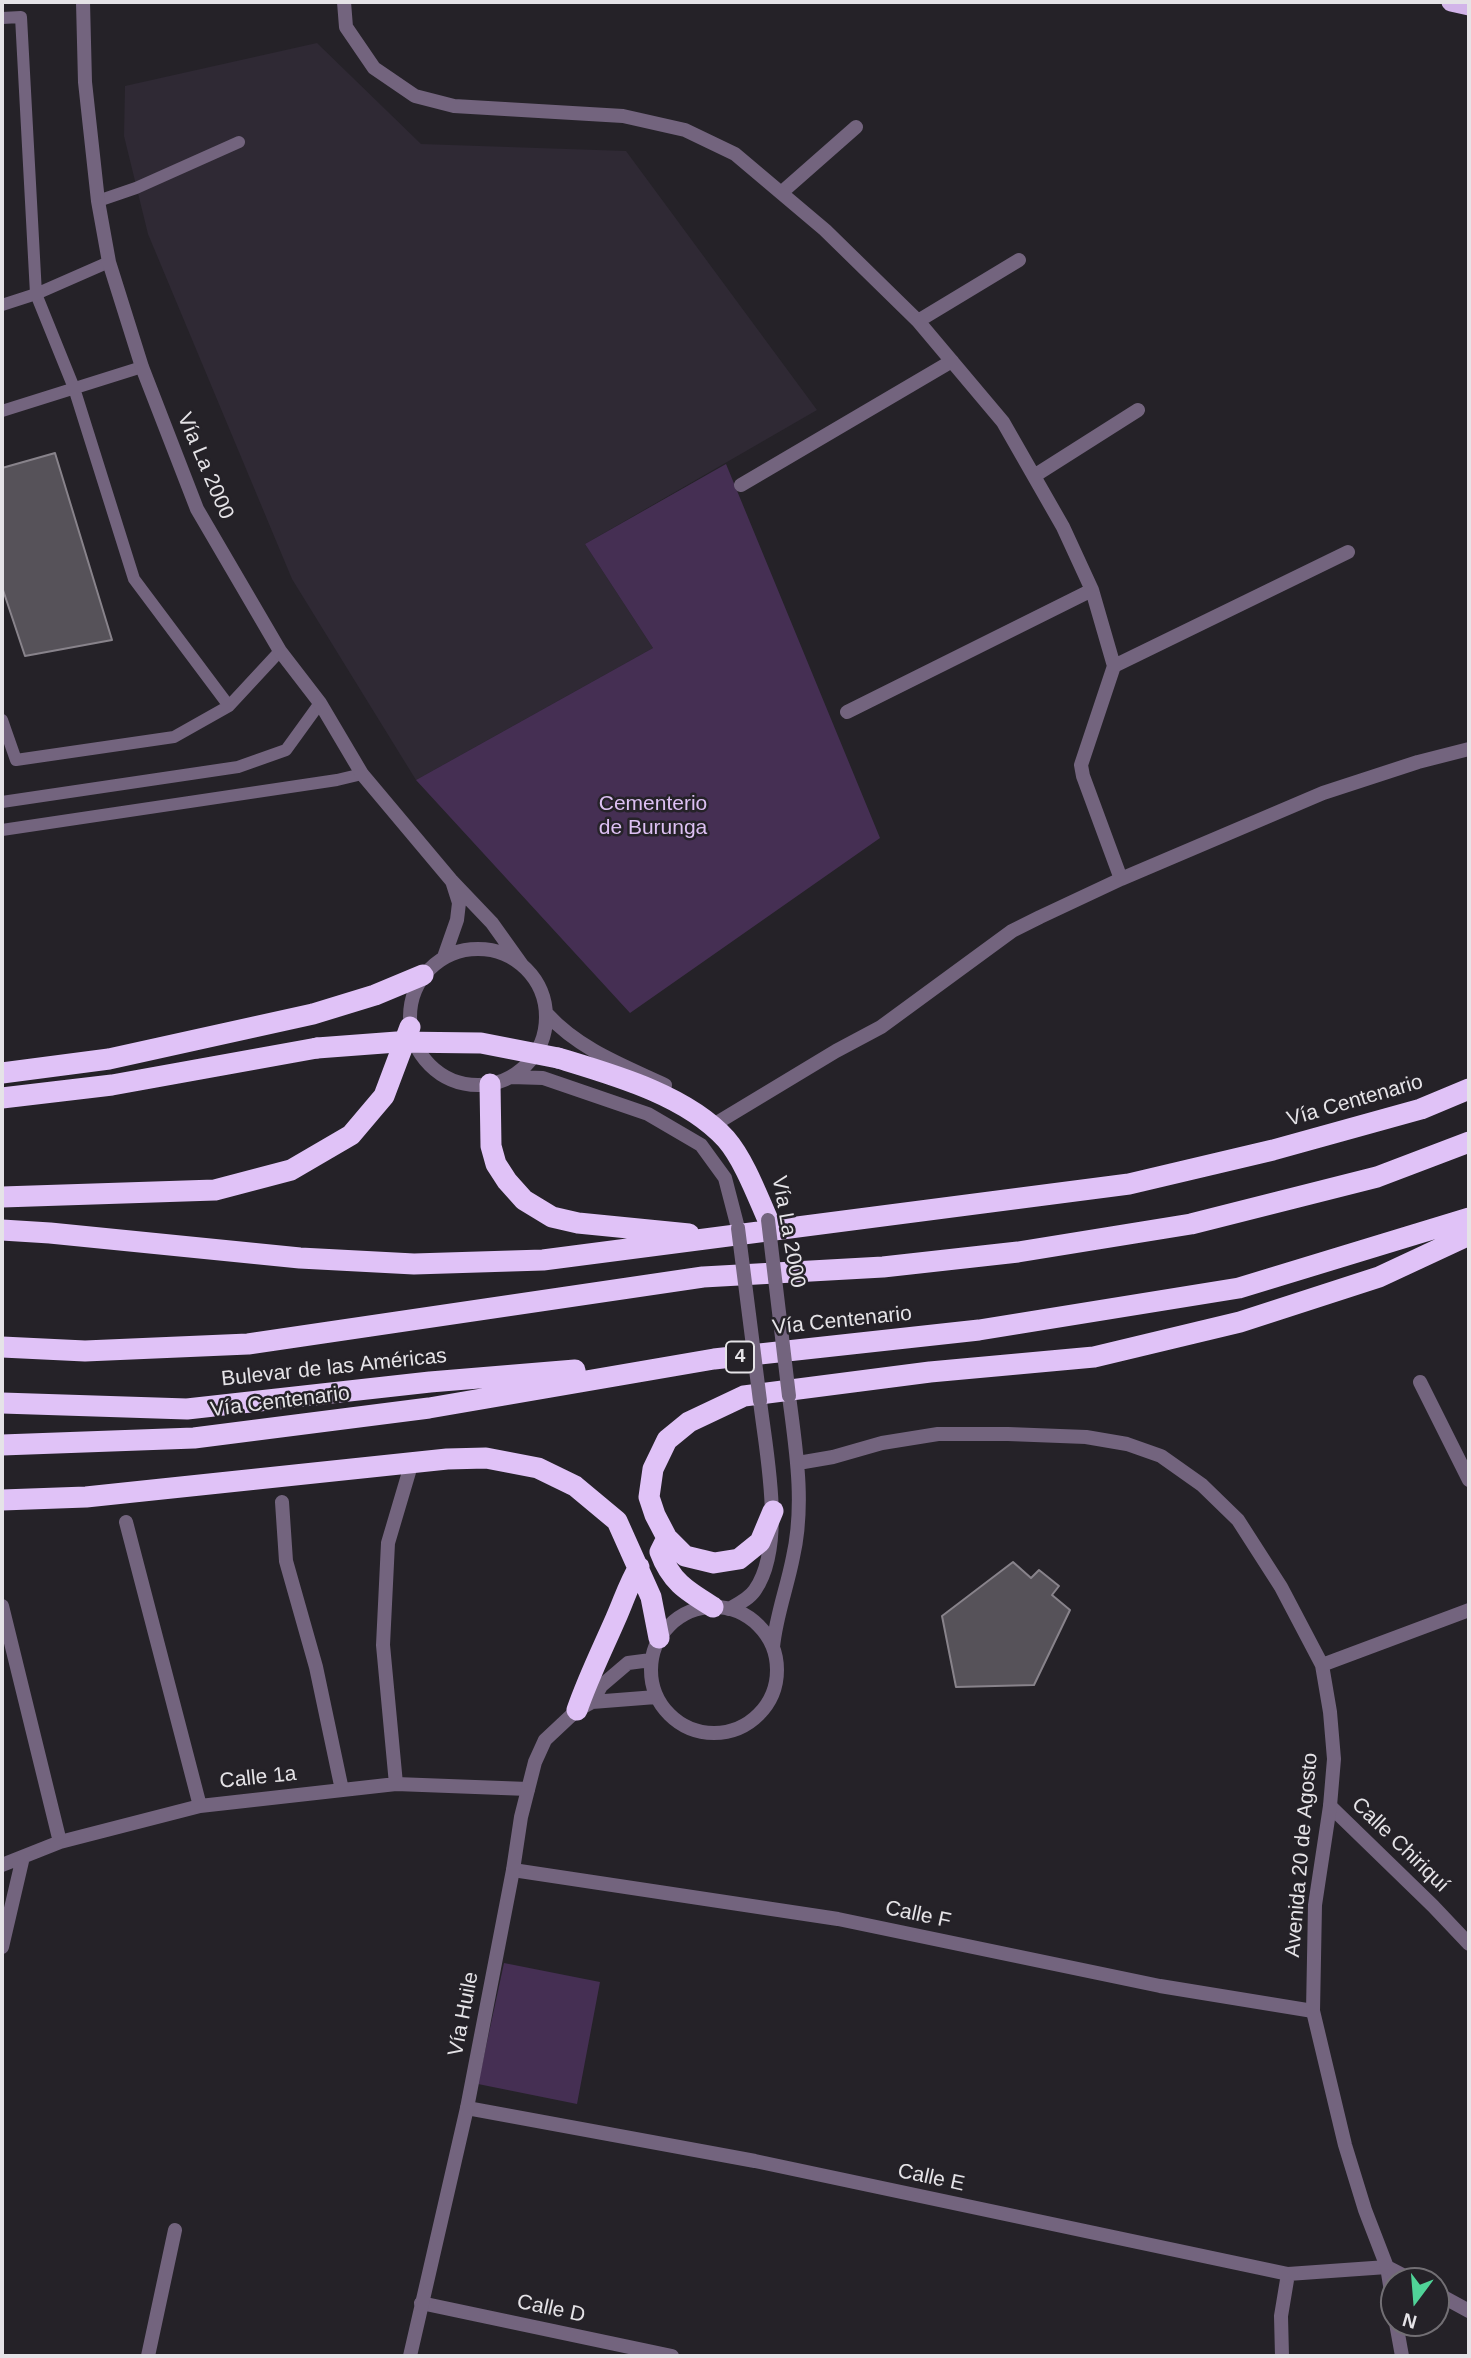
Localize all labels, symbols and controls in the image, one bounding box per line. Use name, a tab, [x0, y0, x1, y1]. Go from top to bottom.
street label: Vía La 2000	[171, 409, 239, 523]
park label: Cementerio de Burunga	[599, 791, 707, 841]
street label: Vía Centenario	[1284, 1070, 1426, 1132]
street label: Vía La 2000	[766, 1174, 810, 1290]
street label: Vía Centenario	[771, 1301, 913, 1341]
road number: 4	[726, 1342, 754, 1372]
street label: Bulevar de las Américas	[220, 1344, 448, 1392]
street label: Vía Centenario	[209, 1381, 351, 1423]
street label: Avenida 20 de Agosto	[1281, 1752, 1323, 1958]
street label: Calle 1a	[218, 1761, 298, 1795]
street label: Calle Chiriquí	[1346, 1792, 1454, 1898]
street label: Calle F	[883, 1896, 953, 1934]
street label: Vía Huile	[444, 1970, 484, 2058]
street label: Calle E	[895, 2159, 967, 2197]
north arrow	[1380, 2267, 1450, 2337]
street label: Calle D	[515, 2290, 587, 2328]
text: N	[1400, 2309, 1419, 2333]

